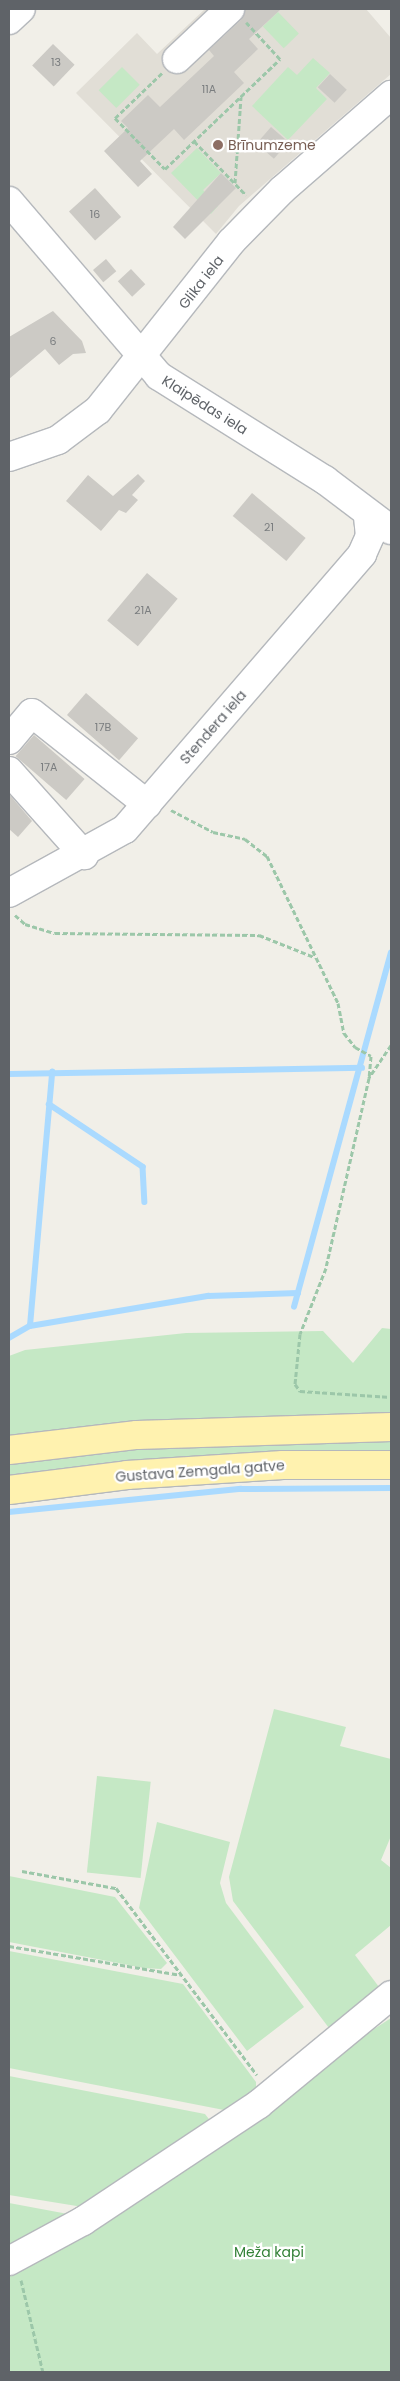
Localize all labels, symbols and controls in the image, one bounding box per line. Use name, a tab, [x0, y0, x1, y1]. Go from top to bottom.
house number: 13	[51, 55, 61, 69]
house number: 11A	[202, 82, 216, 96]
place label: Brīnumzeme	[228, 137, 316, 153]
marker: Brīnumzeme	[212, 139, 224, 151]
house number: 16	[90, 207, 100, 221]
street label: Glika iela	[175, 252, 227, 312]
house number: 6	[50, 334, 56, 348]
street label: Klaipēdas iela	[159, 372, 251, 438]
house number: 21	[264, 520, 274, 534]
house number: 21A	[134, 603, 152, 617]
street label: Stendera iela	[176, 687, 250, 767]
house number: 17B	[95, 720, 111, 734]
house number: 17A	[41, 760, 57, 774]
street label: Gustava Zemgala gatve	[115, 1457, 285, 1485]
park label: Meža kapi	[234, 2244, 304, 2260]

